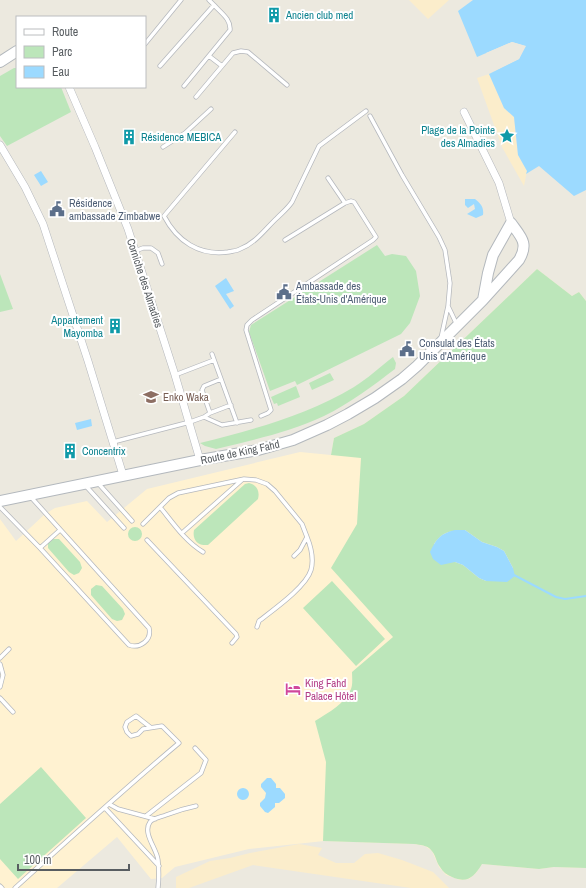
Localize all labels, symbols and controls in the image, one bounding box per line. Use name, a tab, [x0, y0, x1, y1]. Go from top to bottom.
building icon: Ancien club med	[265, 6, 283, 24]
place label: Ancien club med	[285, 8, 353, 22]
legend	[16, 16, 146, 88]
text: Route	[52, 24, 78, 40]
text: Parc	[52, 44, 72, 60]
text: Eau	[52, 64, 70, 80]
place label: Plage de la Pointe des Almadies	[421, 123, 495, 150]
place icon: Plage de la Pointe des Almadies	[498, 127, 516, 145]
building icon: Résidence MEBICA	[120, 128, 138, 146]
place label: Résidence MEBICA	[141, 130, 222, 144]
place label: Résidence ambassade Zimbabwe	[69, 196, 160, 223]
public building icon: Résidence ambassade Zimbabwe	[48, 200, 66, 218]
street label: Corniche des Almadies	[124, 236, 166, 330]
place label: Ambassade des États-Unis d'Amérique	[295, 279, 386, 306]
public building icon: Ambassade des États-Unis d'Amérique	[275, 283, 293, 301]
place label: Appartement Mayomba	[50, 313, 103, 340]
building icon: Appartement Mayomba	[106, 317, 124, 335]
place label: Consulat des États Unis d'Amérique	[419, 336, 495, 363]
public building icon: Consulat des États Unis d'Amérique	[398, 340, 416, 358]
school or university icon: Enko Waka	[142, 388, 160, 406]
place label: Enko Waka	[163, 390, 209, 404]
street label: Route de King Fahd	[199, 437, 281, 467]
building icon: Concentrix	[61, 442, 79, 460]
place label: Concentrix	[82, 444, 126, 458]
place label: King Fahd Palace Hôtel	[305, 676, 356, 703]
hotel icon: King Fahd Palace Hôtel	[284, 680, 302, 698]
scale bar	[18, 846, 129, 872]
text: 100 m	[24, 852, 51, 868]

